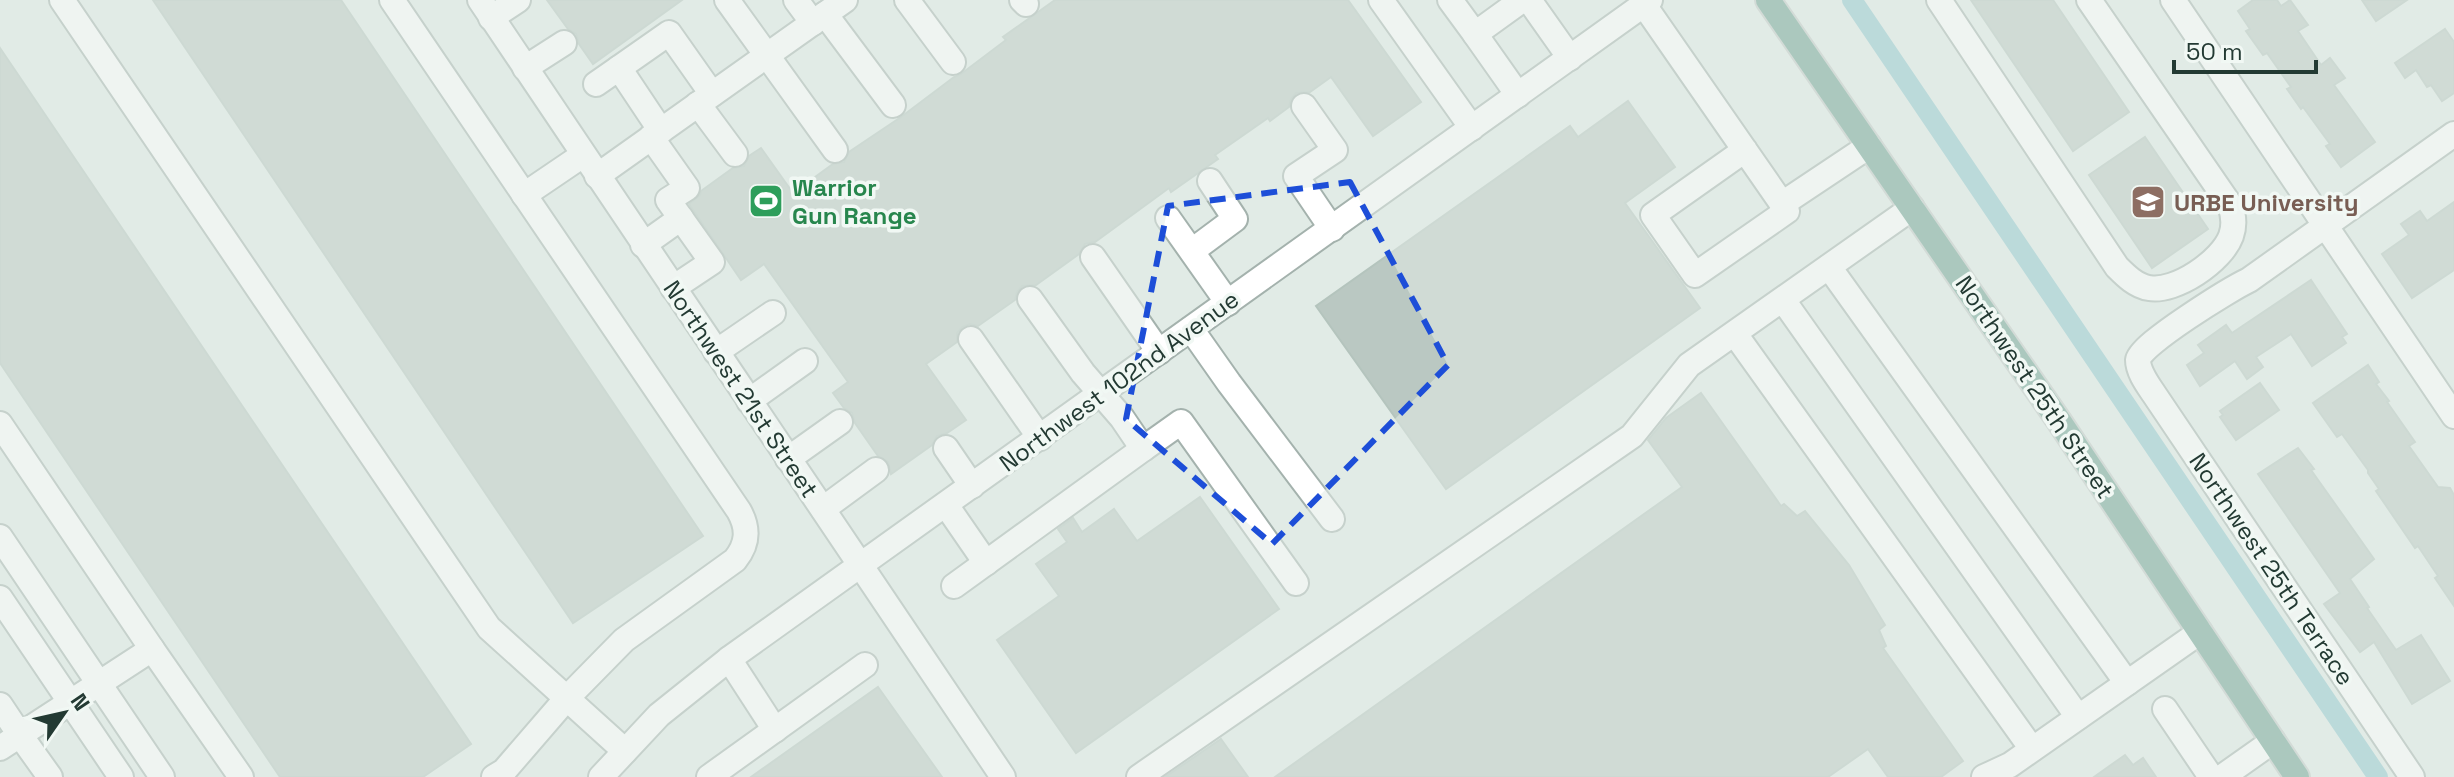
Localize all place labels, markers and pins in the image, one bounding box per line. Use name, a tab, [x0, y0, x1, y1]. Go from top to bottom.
place label: Warrior Gun Range	[792, 172, 917, 231]
sports icon: Warrior Gun Range	[747, 182, 785, 220]
school or university icon: URBE University	[2129, 183, 2167, 221]
place label: URBE University	[2174, 187, 2359, 218]

